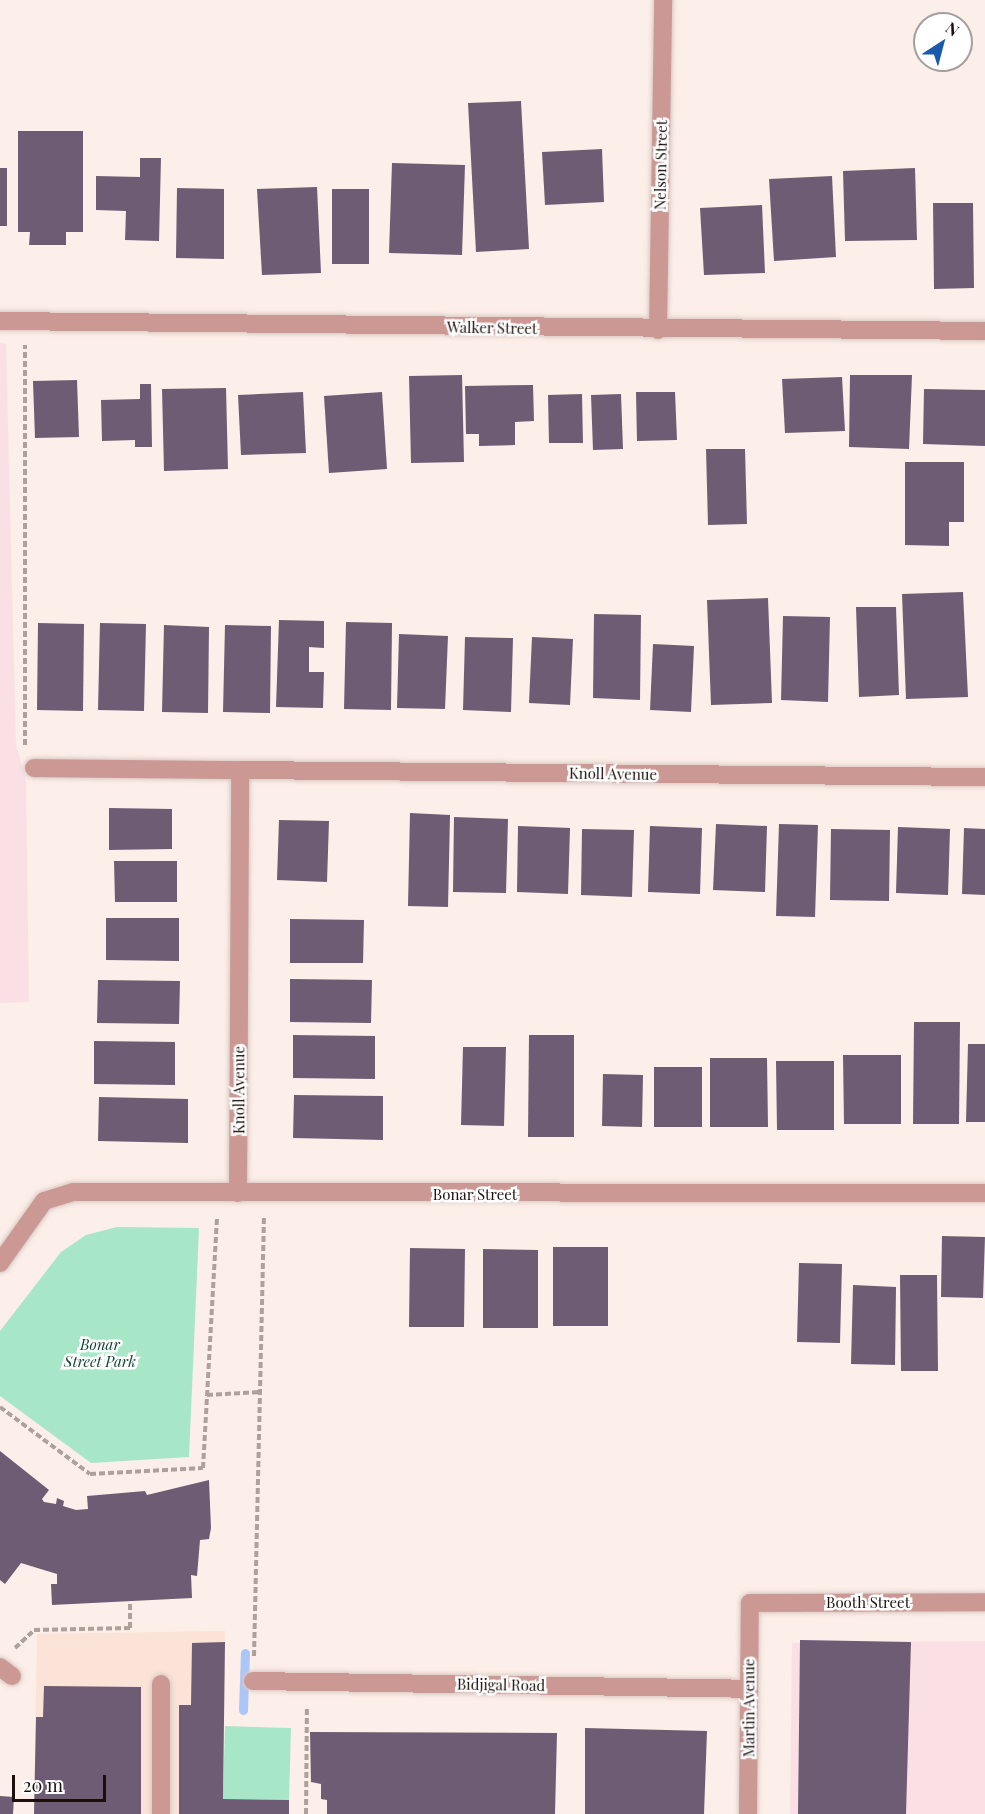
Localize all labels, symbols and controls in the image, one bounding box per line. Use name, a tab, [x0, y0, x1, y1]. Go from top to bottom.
north arrow	[913, 12, 973, 72]
text: N	[942, 17, 964, 41]
street label: Nelson Street	[651, 120, 671, 210]
street label: Walker Street	[447, 318, 537, 338]
street label: Knoll Avenue	[569, 764, 657, 784]
street label: Knoll Avenue	[230, 1046, 248, 1134]
street label: Bonar Street	[433, 1186, 517, 1204]
park label: Bonar Street Park	[64, 1335, 136, 1370]
street label: Booth Street	[826, 1594, 910, 1612]
street label: Martin Avenue	[740, 1658, 758, 1758]
street label: Bidjigal Road	[457, 1675, 545, 1695]
scale bar	[15, 1763, 110, 1801]
text: 20 m	[23, 1773, 63, 1797]

